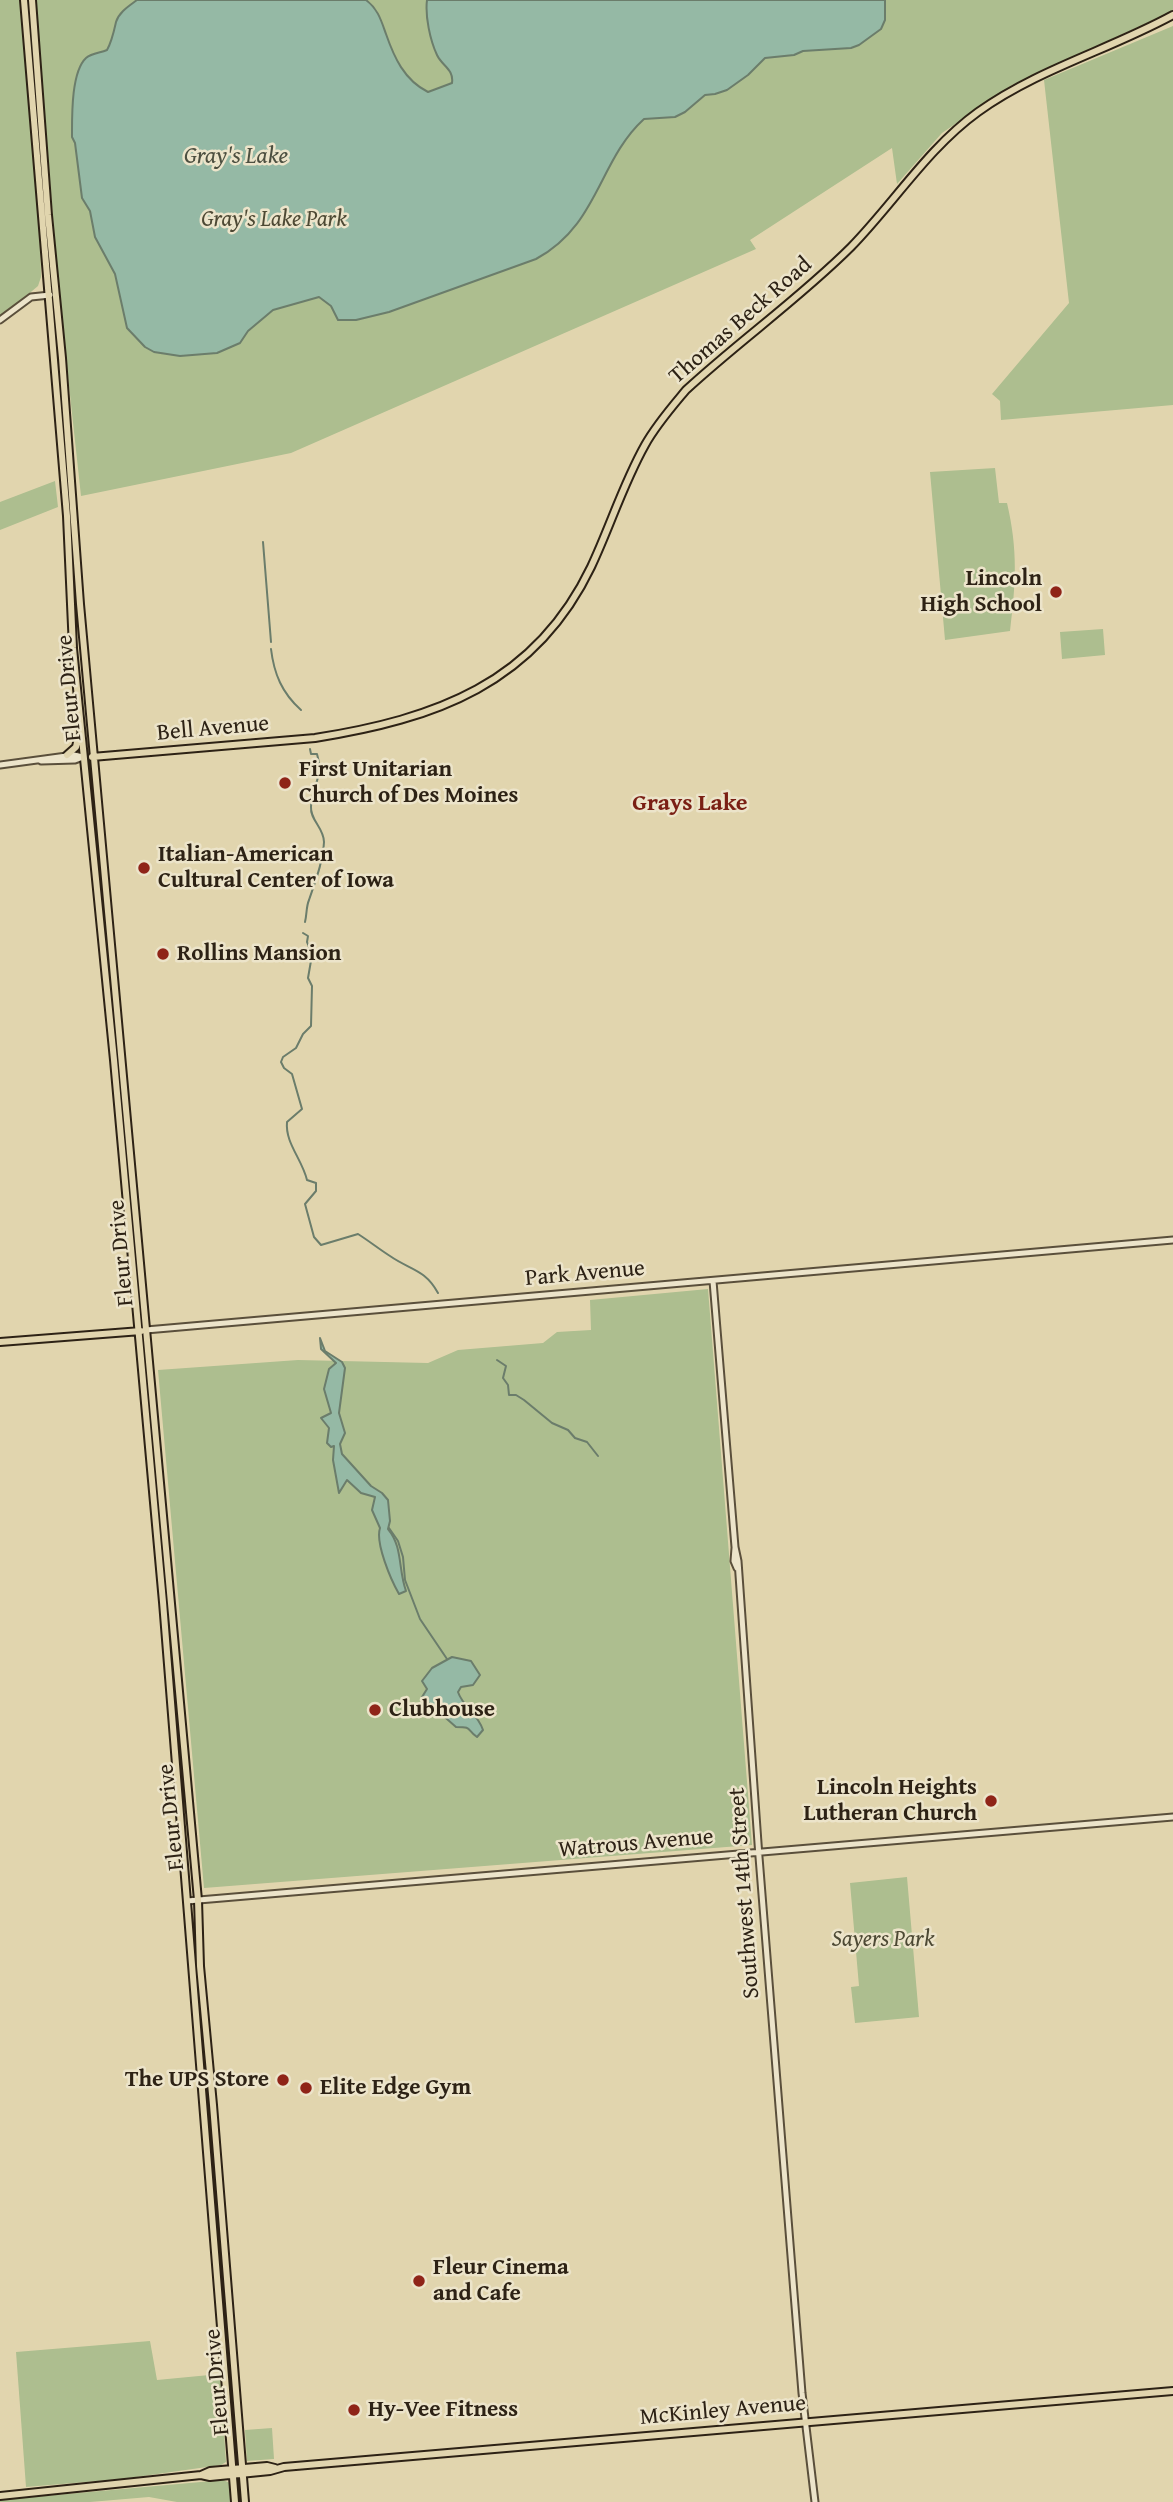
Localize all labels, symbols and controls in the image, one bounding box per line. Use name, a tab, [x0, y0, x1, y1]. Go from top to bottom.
water label: Gray's Lake	[184, 143, 288, 171]
park label: Gray's Lake Park	[201, 206, 347, 234]
street label: Thomas Beck Road	[664, 252, 818, 390]
place label: Lincoln High School	[921, 565, 1042, 619]
marker: Lincoln High School	[1048, 584, 1064, 600]
street label: Fleur Drive	[52, 633, 88, 743]
street label: Bell Avenue	[156, 710, 270, 748]
place label: First Unitarian Church of Des Moines	[299, 756, 518, 810]
marker: First Unitarian Church of Des Moines	[277, 775, 293, 791]
district label: Grays Lake	[632, 790, 748, 818]
place label: Italian-American Cultural Center of Iowa	[158, 841, 394, 895]
marker: Italian-American Cultural Center of Iowa	[136, 860, 152, 876]
place label: Rollins Mansion	[177, 940, 341, 968]
marker: Rollins Mansion	[155, 946, 171, 962]
street label: Fleur Drive	[104, 1198, 140, 1308]
street label: Park Avenue	[524, 1255, 646, 1293]
place label: Clubhouse	[389, 1696, 495, 1724]
marker: Clubhouse	[367, 1702, 383, 1718]
street label: Fleur Drive	[153, 1762, 191, 1872]
place label: Lincoln Heights Lutheran Church	[804, 1774, 977, 1828]
street label: Southwest 14th Street	[724, 1786, 766, 2000]
marker: Lincoln Heights Lutheran Church	[983, 1793, 999, 1809]
street label: Watrous Avenue	[557, 1823, 715, 1865]
park label: Sayers Park	[832, 1926, 934, 1954]
place label: The UPS Store	[125, 2066, 269, 2094]
marker: The UPS Store	[275, 2072, 291, 2088]
place label: Elite Edge Gym	[320, 2074, 471, 2102]
marker: Elite Edge Gym	[298, 2080, 314, 2096]
place label: Fleur Cinema and Cafe	[433, 2254, 569, 2308]
marker: Fleur Cinema and Cafe	[411, 2273, 427, 2289]
street label: Fleur Drive	[200, 2327, 236, 2437]
street label: McKinley Avenue	[639, 2390, 807, 2432]
place label: Hy-Vee Fitness	[368, 2396, 518, 2424]
marker: Hy-Vee Fitness	[346, 2402, 362, 2418]

